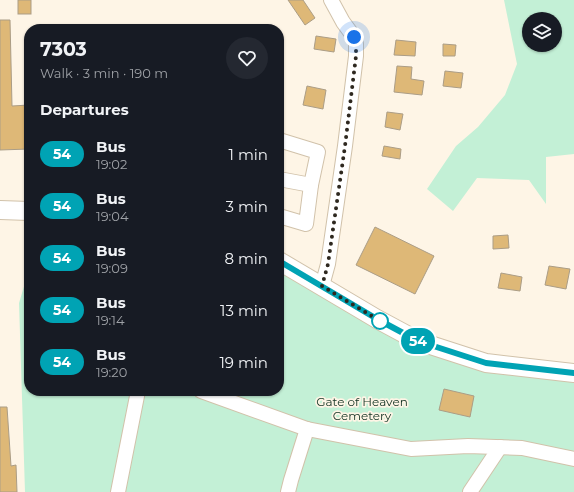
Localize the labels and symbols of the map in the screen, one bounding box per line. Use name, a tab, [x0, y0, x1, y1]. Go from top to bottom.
your location	[344, 27, 364, 47]
unlabelled marker	[371, 312, 389, 330]
line badge: 54	[400, 328, 436, 354]
park label: Gate of Heaven Cemetery	[316, 394, 408, 423]

